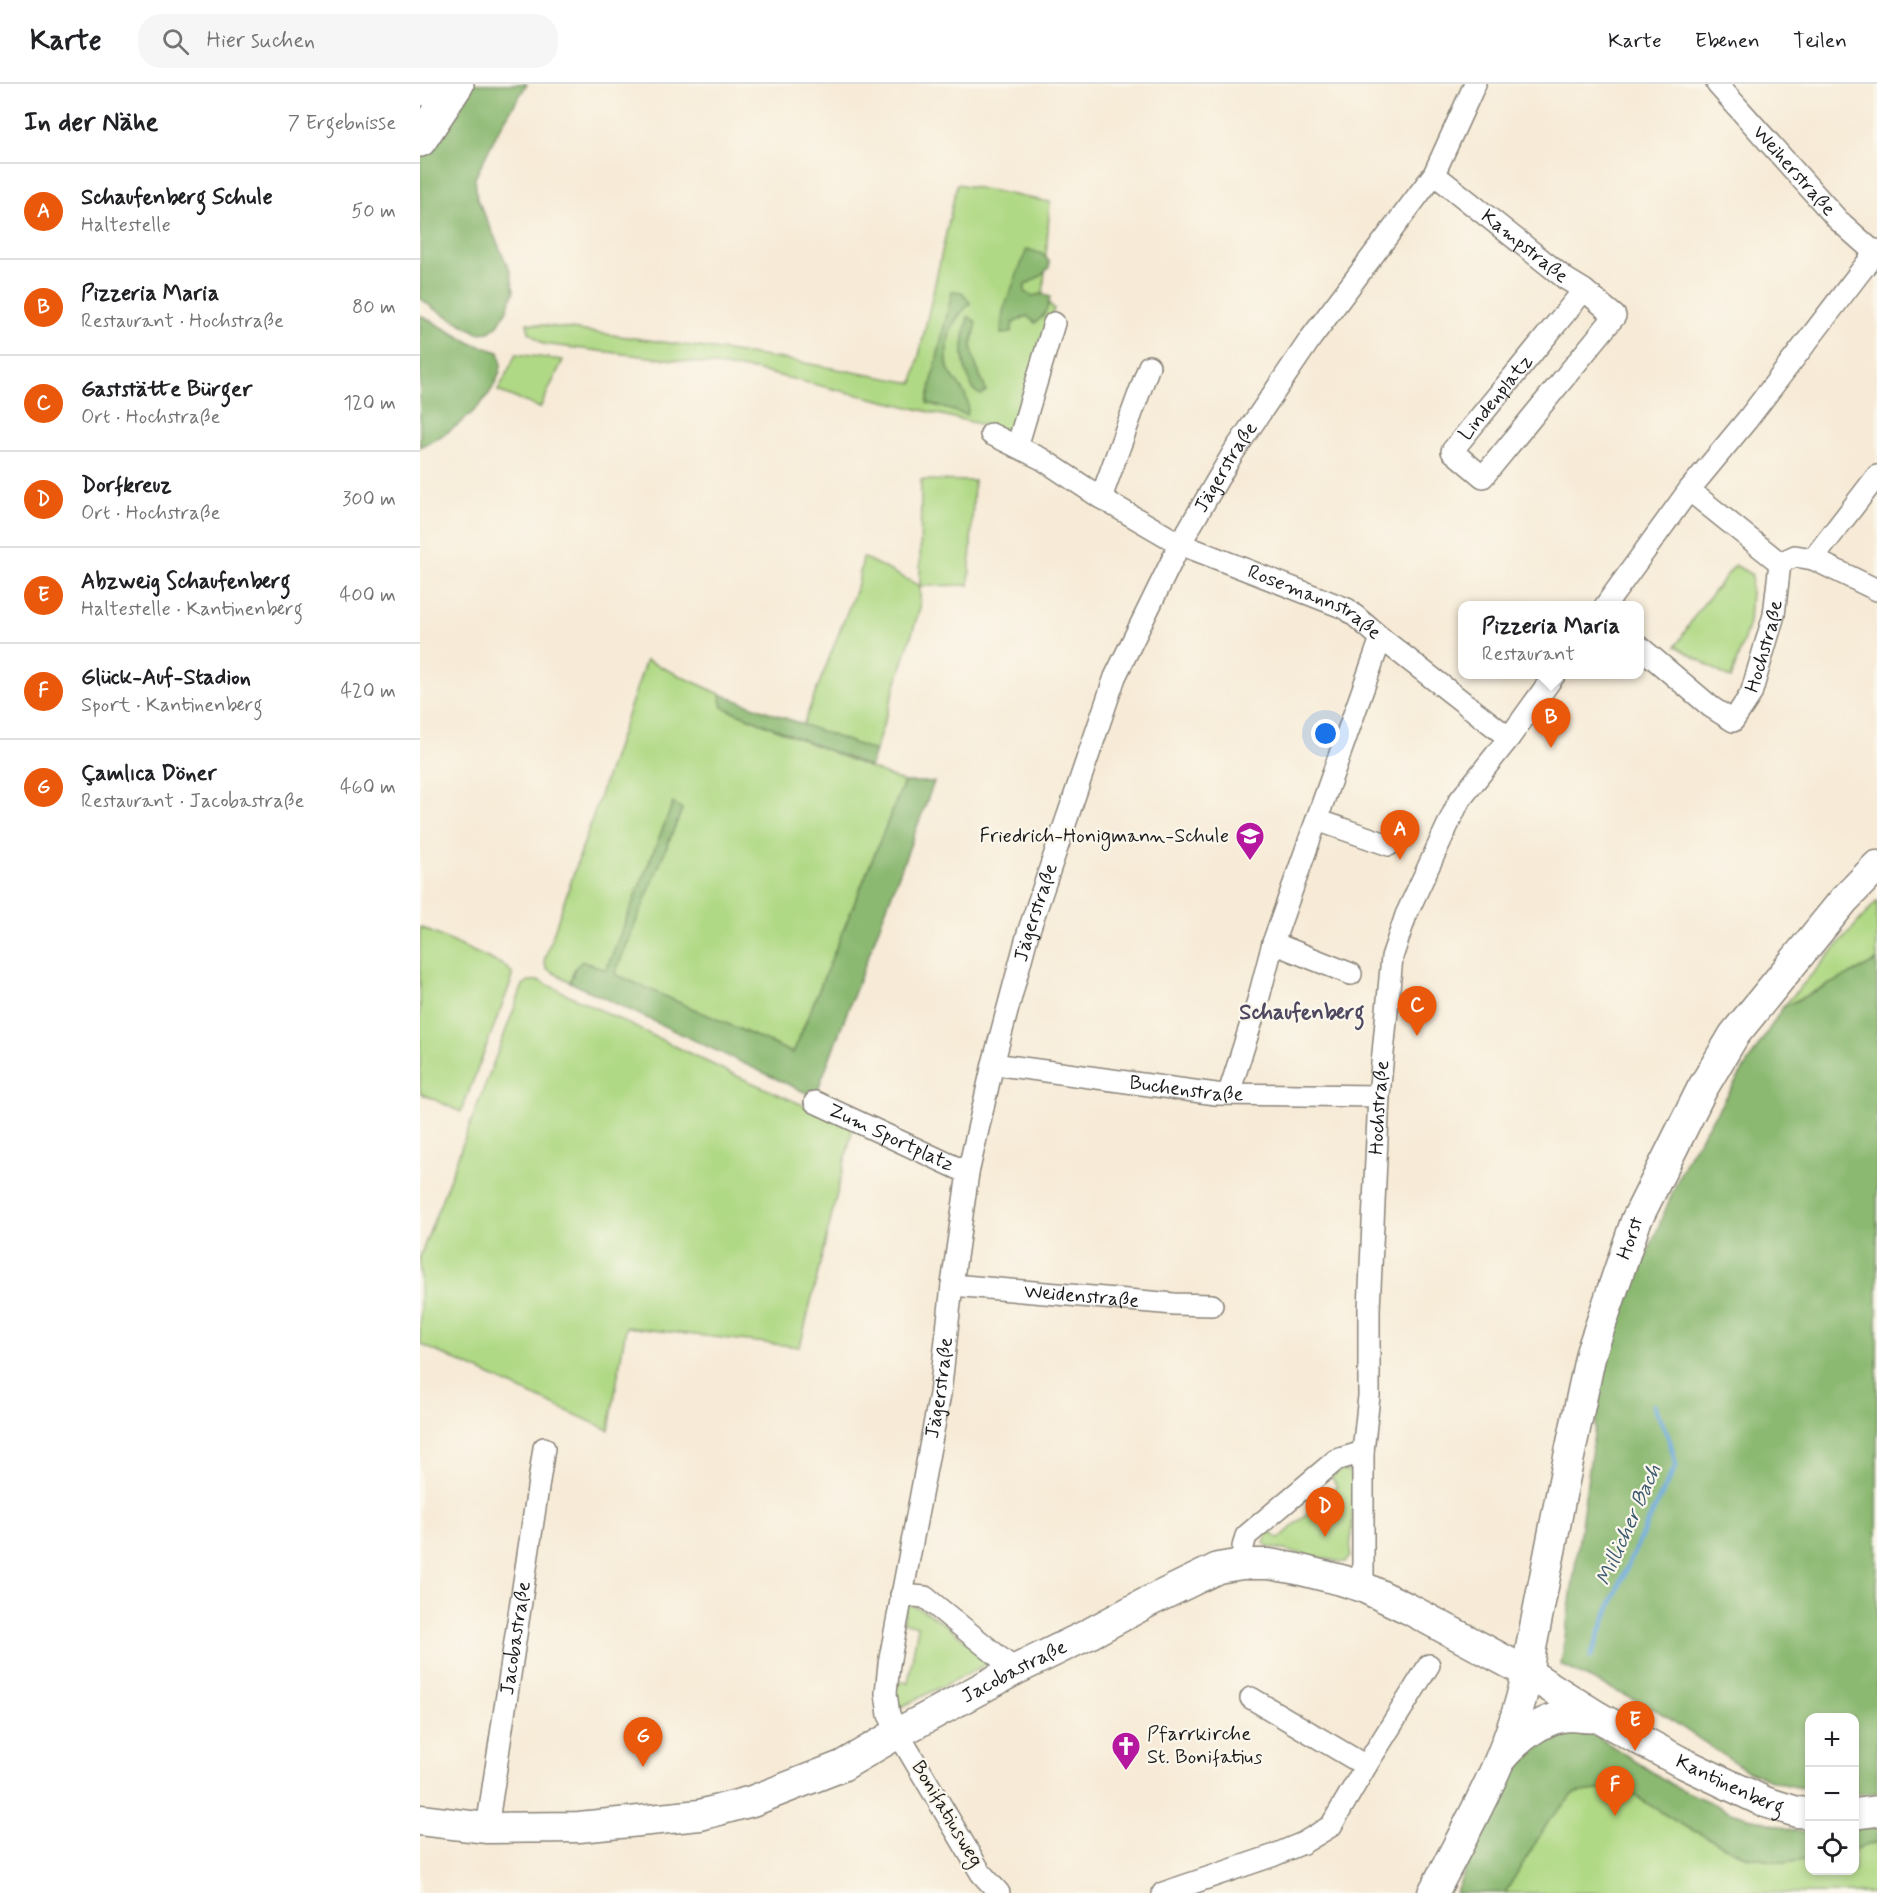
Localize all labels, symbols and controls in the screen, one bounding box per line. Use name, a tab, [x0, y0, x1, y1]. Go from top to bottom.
search box	[138, 14, 558, 68]
text: Karte	[30, 23, 102, 60]
icon: search	[159, 25, 192, 58]
text: Hier suchen	[207, 27, 315, 55]
text: Karte	[1608, 27, 1662, 55]
text: Ebenen	[1695, 27, 1760, 55]
text: Teilen	[1793, 27, 1847, 55]
text: In der Nähe	[24, 106, 158, 140]
text: 7 Ergebnisse	[288, 110, 396, 137]
street label: Weiherstraße	[1746, 119, 1842, 222]
text: Schaufenberg Schule	[81, 184, 273, 212]
text: A	[37, 198, 50, 225]
text: 50 m	[351, 198, 396, 225]
street label: Kampstraße	[1475, 203, 1574, 289]
text: Haltestelle	[81, 212, 171, 239]
text: Pizzeria Maria	[81, 280, 219, 308]
text: B	[37, 294, 50, 321]
text: 80 m	[352, 294, 396, 321]
text: Restaurant · Hochstraße	[81, 308, 284, 335]
street label: Lindenplatz	[1452, 349, 1539, 446]
text: Gaststätte Bürger	[81, 376, 252, 404]
text: C	[36, 390, 51, 417]
text: 120 m	[343, 390, 396, 417]
text: Ort · Hochstraße	[81, 404, 220, 431]
street label: Jägerstraße	[1188, 416, 1264, 518]
text: Dorfkreuz	[81, 472, 172, 500]
text: D	[37, 486, 50, 513]
text: 300 m	[342, 486, 396, 513]
text: Ort · Hochstraße	[81, 500, 220, 527]
street label: Rosemannstraße	[1244, 558, 1387, 646]
text: Abzweig Schaufenberg	[81, 568, 291, 596]
text: E	[38, 582, 49, 609]
text: 400 m	[340, 582, 396, 609]
text: Haltestelle · Kantinenberg	[81, 596, 303, 623]
street label: Hochstraße	[1739, 599, 1789, 696]
popup	[1458, 601, 1644, 679]
text: Pizzeria Maria	[1482, 613, 1620, 641]
text: Restaurant	[1482, 641, 1575, 668]
text: Glück-Auf-Stadion	[81, 664, 251, 692]
text: F	[38, 678, 49, 705]
text: 420 m	[340, 678, 396, 705]
text: Sport · Kantinenberg	[81, 692, 263, 719]
pin: B	[1532, 698, 1570, 748]
your location	[1311, 719, 1340, 748]
text: Çamlıca Döner	[81, 760, 217, 788]
text: G	[37, 774, 50, 801]
text: 460 m	[340, 774, 396, 801]
text: Restaurant · Jacobastraße	[81, 788, 304, 815]
pin: A	[1380, 810, 1420, 860]
school or university icon: Friedrich-Honigmann-Schule	[1234, 820, 1266, 862]
place label: Friedrich-Honigmann-Schule	[979, 823, 1229, 851]
street label: Jägerstraße	[1007, 859, 1064, 965]
pin: C	[1398, 986, 1436, 1036]
district label: Schaufenberg	[1239, 999, 1365, 1031]
street label: Hochstraße	[1363, 1059, 1396, 1155]
street label: Buchenstraße	[1128, 1069, 1244, 1108]
street label: Zum Sportplatz	[824, 1097, 959, 1178]
street label: Horst	[1610, 1213, 1650, 1263]
street label: Weidenstraße	[1023, 1278, 1140, 1314]
street label: Jägerstraße	[918, 1336, 960, 1441]
water label: Millicher Bach	[1590, 1460, 1668, 1590]
pin: D	[1306, 1488, 1344, 1537]
street label: Jacobastraße	[494, 1579, 537, 1697]
street label: Jacobastraße	[957, 1633, 1071, 1710]
pin: E	[1616, 1702, 1654, 1751]
map controls	[1805, 1713, 1859, 1875]
button: +	[1805, 1713, 1859, 1767]
pin: G	[624, 1718, 662, 1767]
place label: Pfarrkirche St. Bonifatius	[1147, 1721, 1262, 1771]
church icon: Pfarrkirche St. Bonifatius	[1110, 1730, 1142, 1772]
street label: Kantinenberg	[1671, 1748, 1787, 1823]
street label: Bonifatiusweg	[904, 1756, 989, 1873]
pin: F	[1596, 1766, 1634, 1816]
button: −	[1805, 1767, 1859, 1821]
button: locate	[1805, 1821, 1859, 1875]

